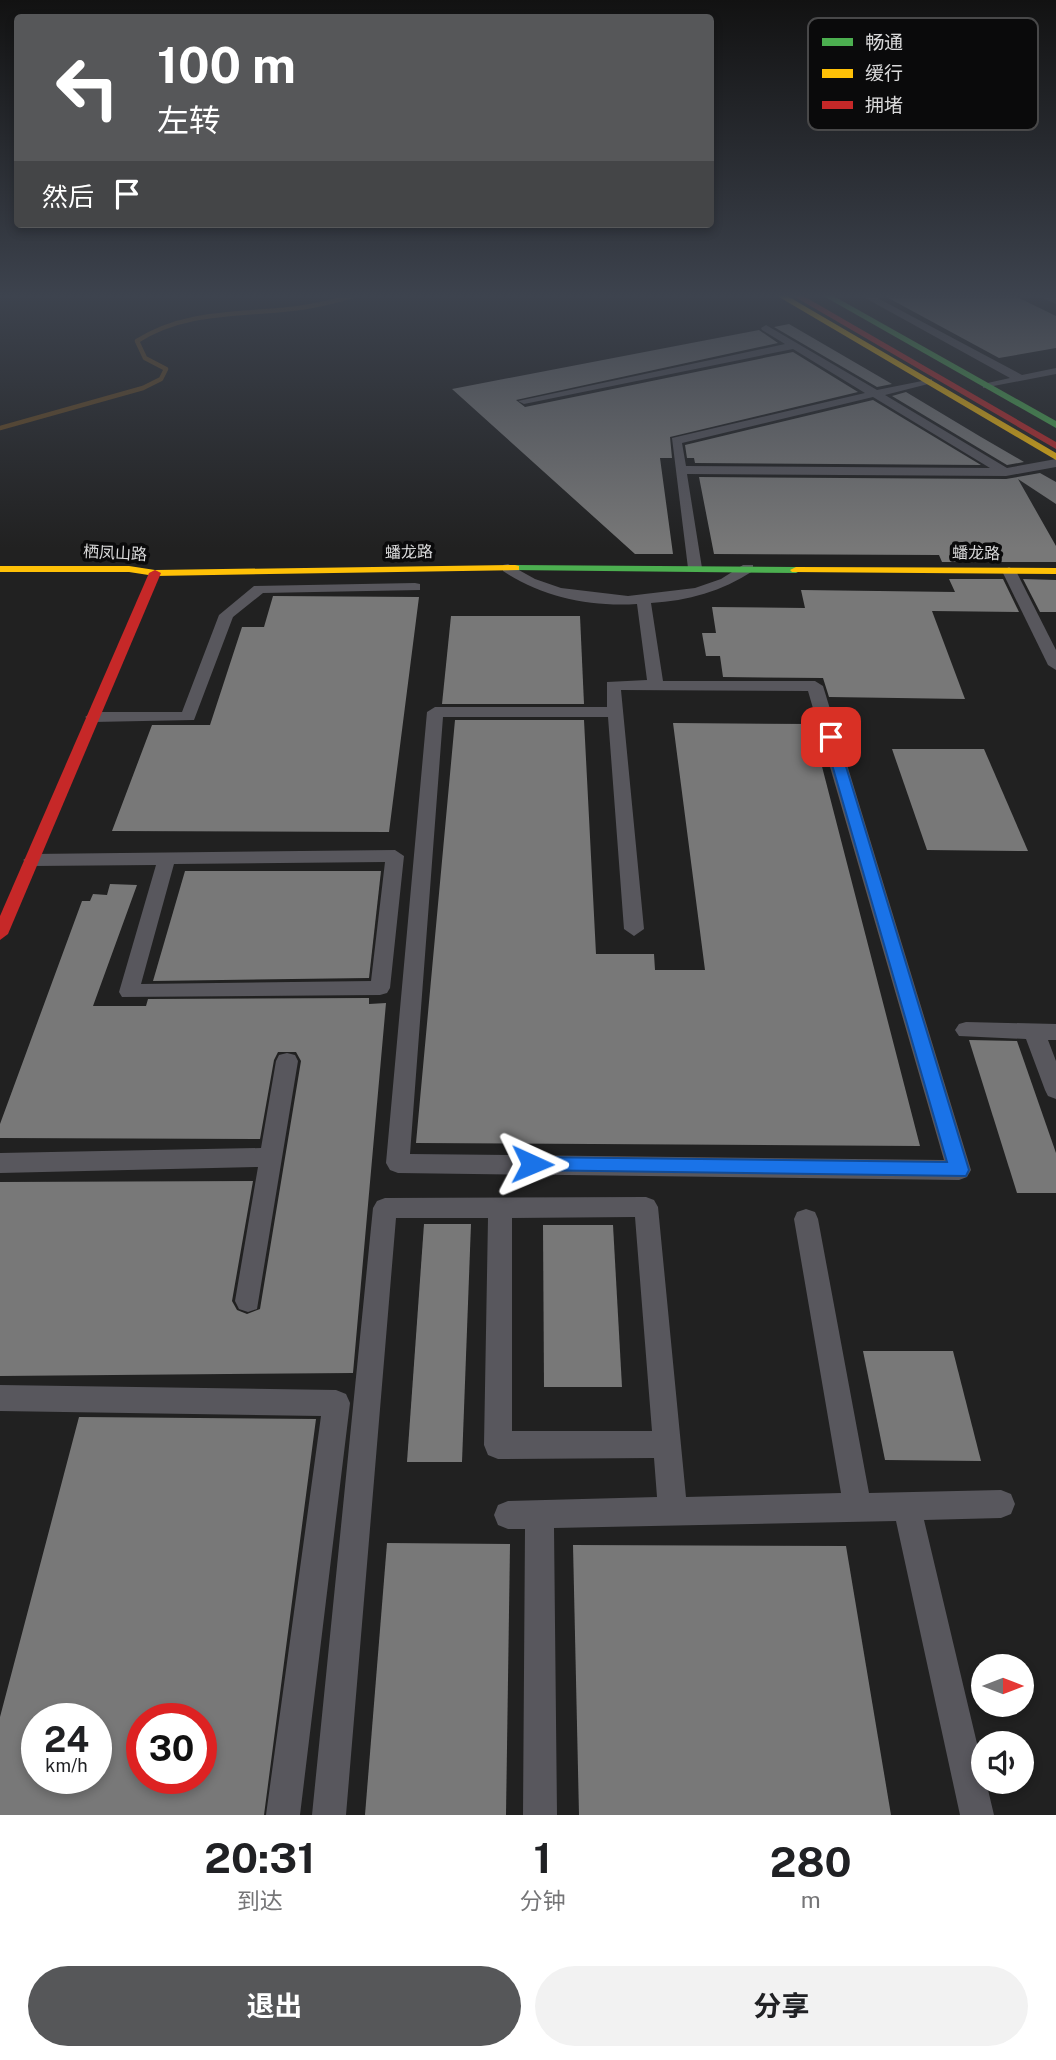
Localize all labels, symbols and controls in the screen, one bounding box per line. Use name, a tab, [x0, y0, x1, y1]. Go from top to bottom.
legend	[808, 18, 1038, 130]
text: 畅通	[865, 31, 903, 53]
text: 100 m	[157, 36, 296, 94]
icon: left	[42, 42, 133, 133]
text: 缓行	[865, 62, 903, 84]
text: 拥堵	[865, 94, 903, 116]
text: 左转	[157, 102, 221, 139]
icon: arrive	[108, 175, 146, 213]
text: 然后	[42, 181, 94, 212]
street label: 栖凤山路	[83, 542, 147, 564]
street label: 蟠龙路	[385, 542, 433, 562]
street label: 蟠龙路	[952, 543, 1000, 563]
pin	[801, 707, 861, 767]
icon: arrive	[812, 718, 850, 756]
position arrow	[495, 1127, 569, 1201]
north arrow	[971, 1654, 1034, 1717]
map controls	[971, 1654, 1034, 1794]
speed limit sign: 30	[126, 1703, 217, 1794]
text: 24	[44, 1719, 89, 1760]
button: sound	[971, 1731, 1034, 1794]
text: km/h	[45, 1755, 88, 1776]
text: 20:31	[204, 1833, 315, 1882]
text: 1	[534, 1833, 552, 1882]
text: 280	[770, 1837, 852, 1886]
text: m	[801, 1886, 821, 1913]
text: 到达	[237, 1887, 283, 1914]
text: 分钟	[520, 1887, 566, 1914]
button: 退出	[28, 1966, 521, 2046]
button: 分享	[535, 1966, 1028, 2046]

